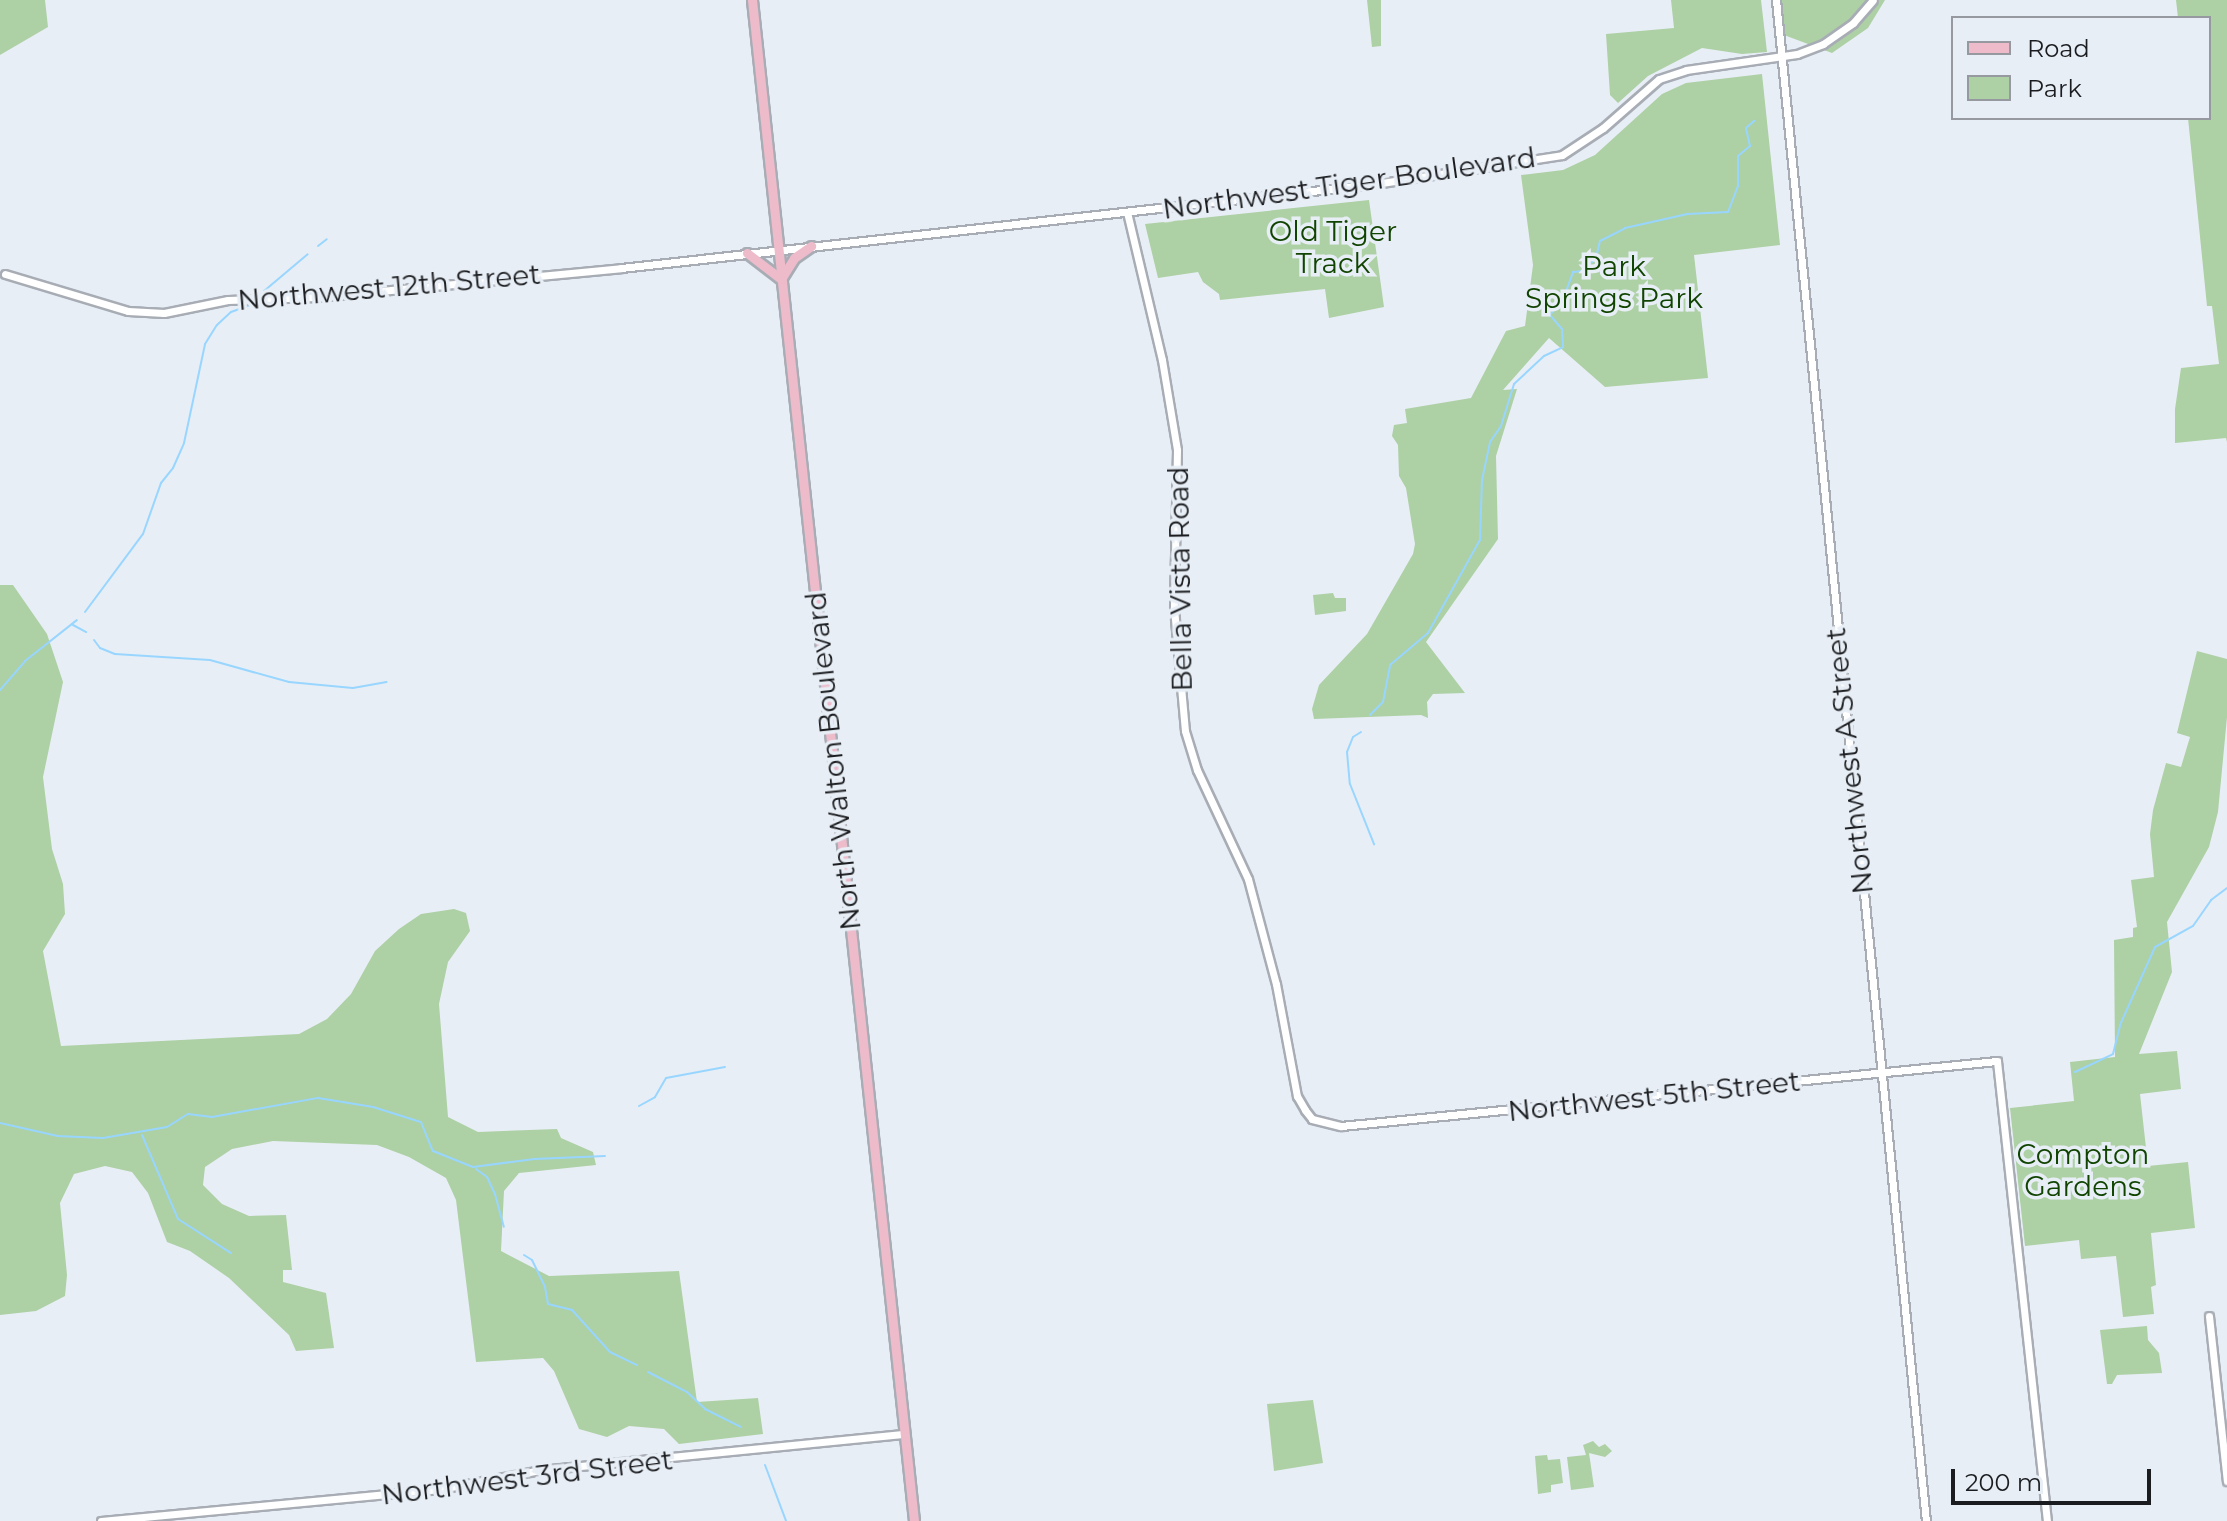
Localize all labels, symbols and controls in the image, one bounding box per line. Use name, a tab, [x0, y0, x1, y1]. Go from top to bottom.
legend	[1951, 16, 2211, 120]
text: Road	[2027, 34, 2090, 63]
text: Park	[2027, 74, 2082, 103]
street label: Northwest Tiger Boulevard	[1160, 140, 1538, 226]
park label: Old Tiger Track	[1269, 214, 1397, 280]
park label: Park Springs Park	[1525, 249, 1703, 315]
street label: Northwest 12th Street	[236, 257, 542, 317]
street label: Bella Vista Road	[1161, 466, 1199, 692]
street label: North Walton Boulevard	[799, 590, 867, 932]
street label: Northwest A Street	[1818, 626, 1880, 896]
street label: Northwest 5th Street	[1506, 1064, 1802, 1128]
park label: Compton Gardens	[2017, 1137, 2149, 1203]
street label: Northwest 3rd Street	[379, 1442, 675, 1512]
scale bar	[1955, 1453, 2155, 1503]
text: 200 m	[1965, 1468, 2042, 1497]

